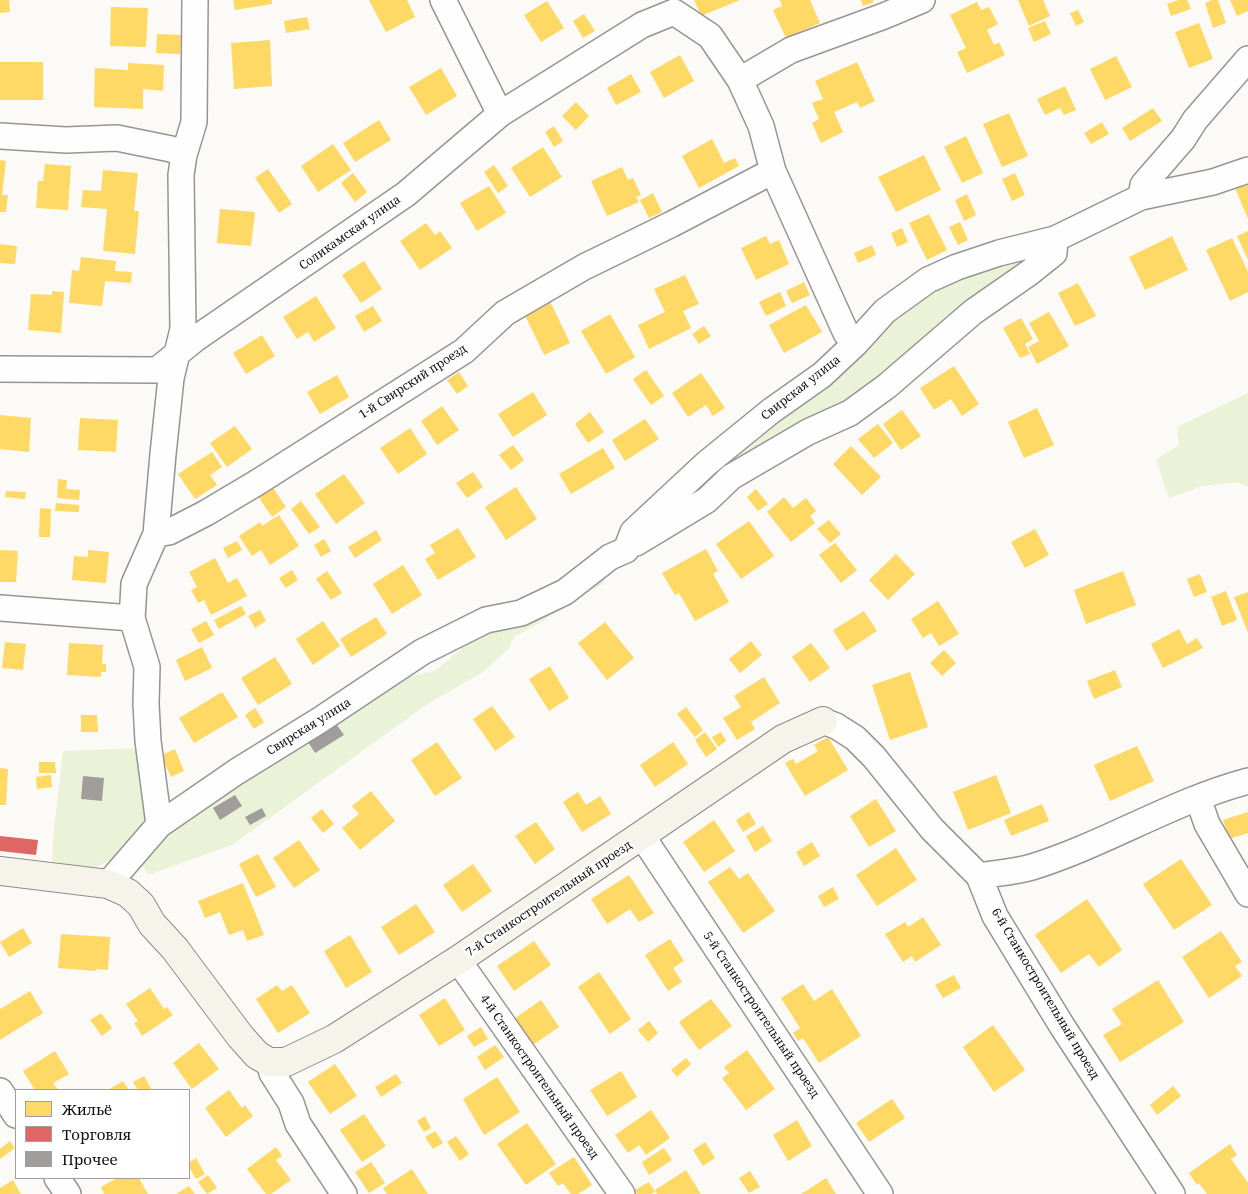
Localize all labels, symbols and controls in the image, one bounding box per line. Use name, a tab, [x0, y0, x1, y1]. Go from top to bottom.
street label: Соликамская улица	[297, 193, 403, 273]
street label: 1-й Свирский проезд	[356, 342, 470, 422]
street label: Свирская улица	[759, 353, 843, 423]
street label: Свирская улица	[264, 695, 354, 759]
street label: 7-й Станкостроительный проезд	[463, 838, 635, 960]
street label: 6-й Станкостроительный проезд	[988, 906, 1102, 1082]
street label: 5-й Станкостроительный проезд	[700, 929, 822, 1101]
street label: 4-й Станкостроительный проезд	[477, 992, 601, 1162]
legend	[15, 1089, 190, 1179]
text: Жильё	[62, 1099, 112, 1119]
text: Торговля	[62, 1124, 131, 1144]
text: Прочее	[62, 1149, 118, 1169]

